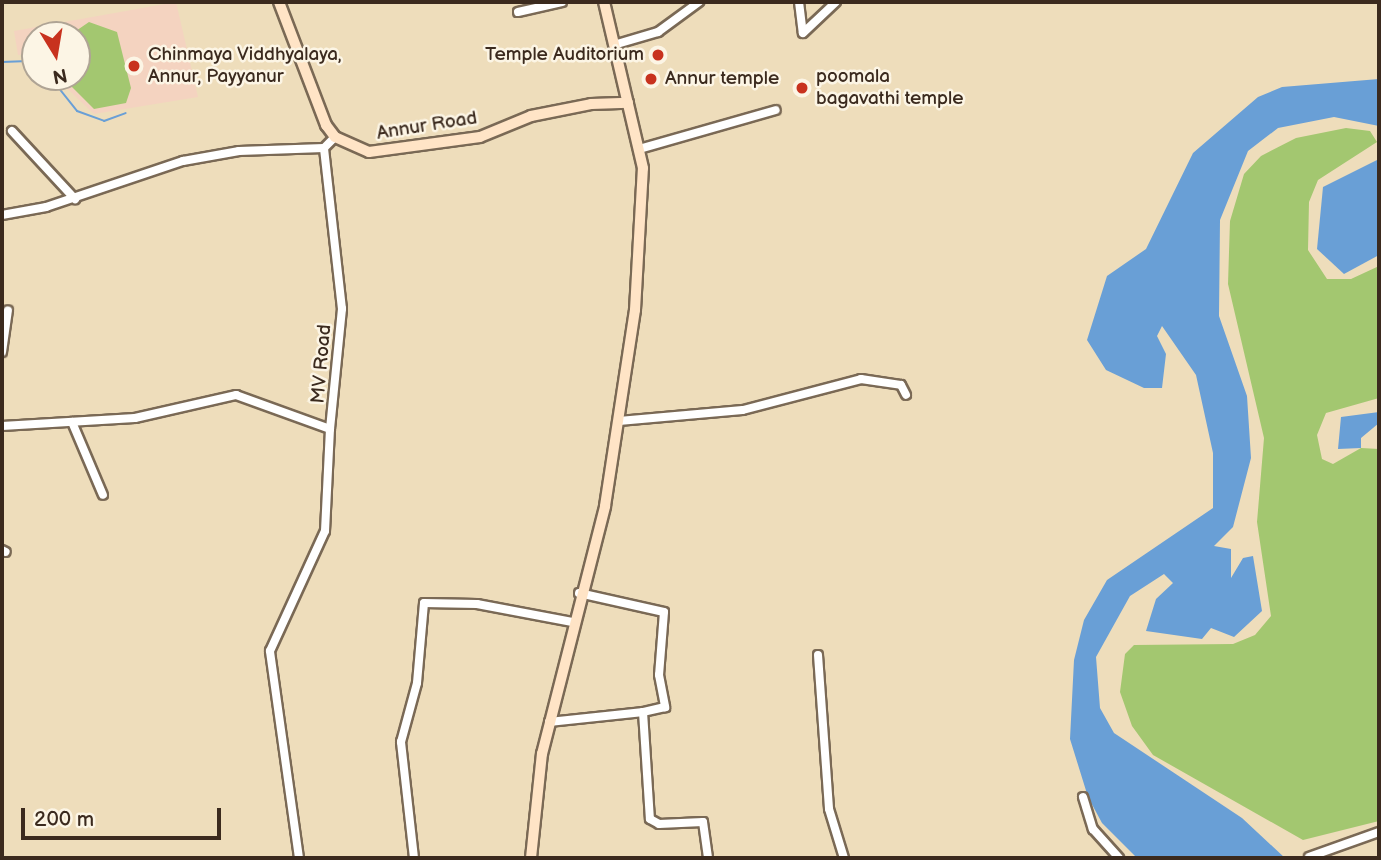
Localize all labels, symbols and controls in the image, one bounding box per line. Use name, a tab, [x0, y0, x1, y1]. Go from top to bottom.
north arrow	[21, 21, 91, 91]
place label: Chinmaya Viddhyalaya, Annur, Payyanur	[148, 44, 342, 88]
place label: Temple Auditorium	[485, 44, 644, 66]
marker: Temple Auditorium	[650, 47, 666, 63]
marker: Chinmaya Viddhyalaya, Annur, Payyanur	[126, 58, 142, 74]
text: N	[51, 62, 69, 88]
place label: poomala bagavathi temple	[816, 66, 963, 110]
place label: Annur temple	[665, 68, 779, 90]
marker: Annur temple	[643, 71, 659, 87]
marker: poomala bagavathi temple	[794, 80, 810, 96]
street label: Annur Road	[375, 107, 479, 145]
street label: MV Road	[307, 324, 337, 404]
scale bar	[24, 794, 224, 838]
text: 200 m	[34, 807, 94, 832]

